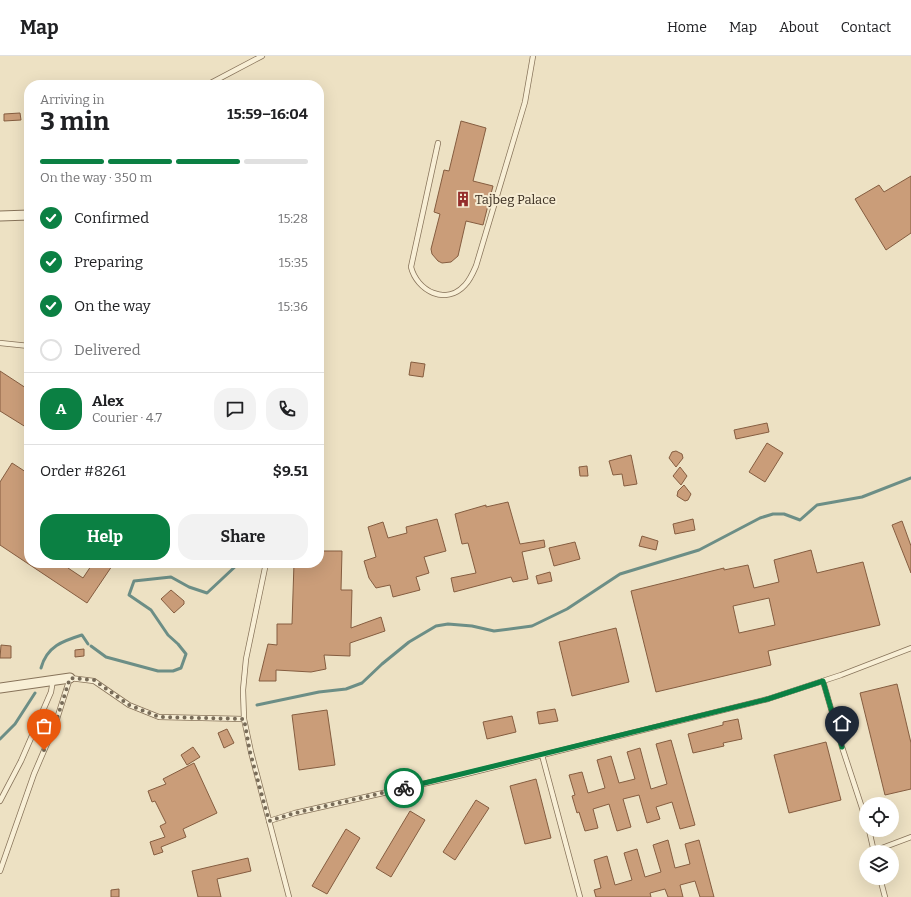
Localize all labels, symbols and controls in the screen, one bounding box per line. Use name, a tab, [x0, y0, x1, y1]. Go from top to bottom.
text: Map	[20, 16, 59, 39]
text: Home	[667, 19, 707, 36]
text: Map	[729, 19, 757, 36]
text: About	[779, 19, 819, 36]
text: Contact	[841, 19, 891, 36]
text: Arriving in	[40, 92, 105, 107]
text: 15:59–16:04	[227, 105, 308, 123]
text: 3 min	[40, 106, 109, 137]
text: On the way · 350 m	[40, 170, 152, 185]
building icon: Tajbeg Palace	[454, 190, 472, 208]
place label: Tajbeg Palace	[475, 192, 556, 207]
icon: check	[40, 207, 62, 229]
text: Confirmed	[74, 209, 149, 227]
text: 15:28	[278, 211, 308, 226]
icon: check	[40, 251, 62, 273]
text: Preparing	[74, 253, 143, 271]
text: 15:35	[279, 255, 308, 270]
icon: check	[40, 295, 62, 317]
text: On the way	[74, 297, 151, 315]
text: 15:36	[278, 299, 308, 314]
text: Delivered	[74, 341, 141, 359]
button: chat	[214, 388, 256, 430]
button: phone	[266, 388, 308, 430]
text: Alex	[92, 392, 124, 410]
text: A	[56, 400, 66, 418]
text: Courier · 4.7	[92, 410, 162, 425]
text: Order #8261	[40, 462, 126, 480]
text: $9.51	[273, 462, 308, 480]
button: Help	[40, 514, 170, 560]
button: Share	[178, 514, 308, 560]
pin	[825, 706, 859, 747]
pin	[27, 709, 61, 750]
icon: home	[831, 712, 853, 734]
icon: bag	[33, 715, 55, 737]
courier	[384, 768, 424, 808]
icon: bike	[393, 777, 415, 799]
map controls	[859, 797, 899, 885]
button: locate	[859, 797, 899, 837]
button: layers	[859, 845, 899, 885]

